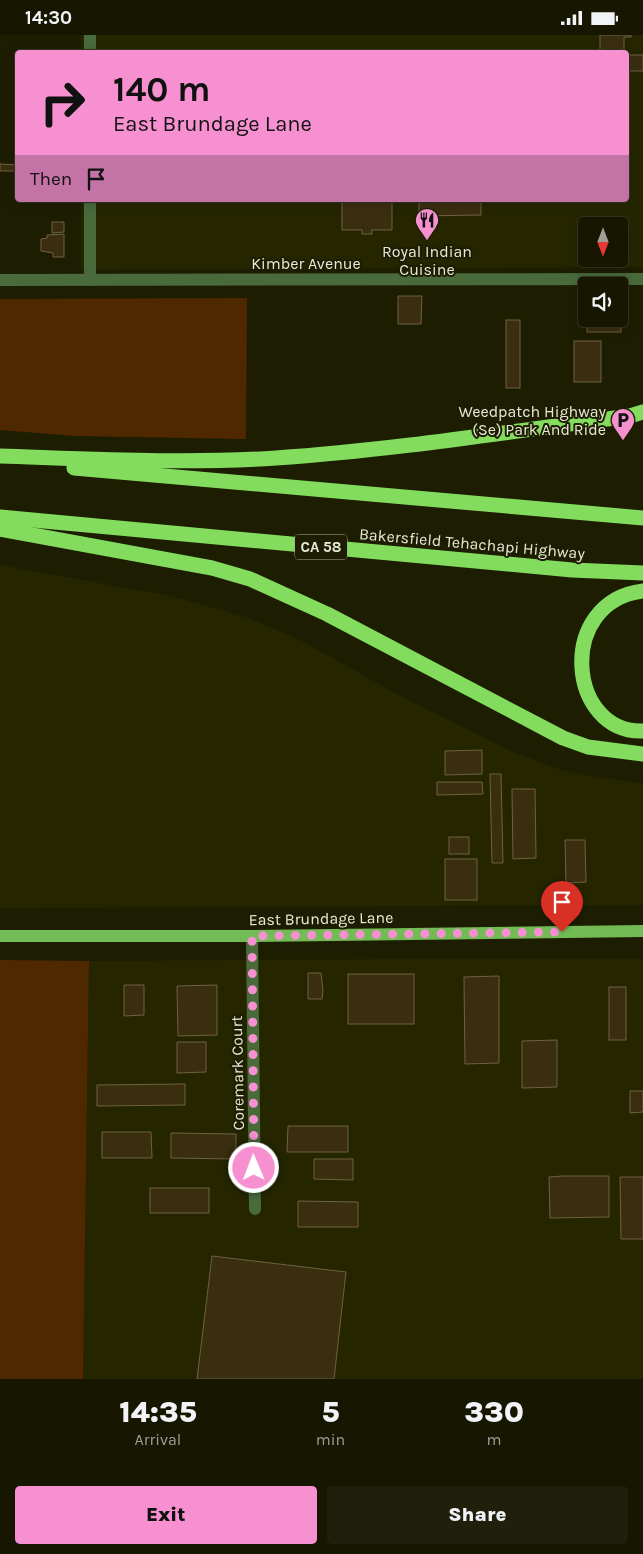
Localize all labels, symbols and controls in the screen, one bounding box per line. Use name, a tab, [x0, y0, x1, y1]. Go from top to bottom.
text: 14:30	[25, 7, 72, 29]
text: 140 m	[113, 69, 211, 110]
icon: right	[30, 70, 95, 135]
text: East Brundage Lane	[113, 111, 312, 137]
icon: arrive	[82, 165, 110, 193]
text: Then	[30, 168, 72, 190]
restaurant icon: Royal Indian Cuisine	[414, 207, 440, 241]
north arrow	[578, 217, 628, 267]
map controls	[578, 217, 628, 327]
place label: Royal Indian Cuisine	[382, 242, 472, 279]
street label: Kimber Avenue	[251, 254, 361, 273]
button: sound	[578, 277, 628, 327]
place label: Weedpatch Highway (Se) Park And Ride	[458, 402, 607, 439]
parking icon: Weedpatch Highway (Se) Park And Ride	[610, 407, 636, 441]
street label: Bakersfield Tehachapi Highway	[358, 524, 586, 563]
road number: CA 58	[295, 535, 347, 559]
pin	[541, 881, 583, 932]
icon: arrive	[548, 888, 576, 916]
street label: East Brundage Lane	[249, 908, 393, 929]
street label: Coremark Court	[227, 1015, 248, 1131]
position arrow	[227, 1141, 279, 1193]
text: 14:35	[119, 1394, 197, 1430]
text: 5	[321, 1394, 340, 1430]
text: 330	[464, 1394, 524, 1430]
text: Arrival	[134, 1430, 181, 1449]
text: min	[316, 1430, 345, 1449]
text: m	[487, 1430, 502, 1449]
button: Exit	[15, 1486, 317, 1544]
button: Share	[327, 1486, 628, 1544]

